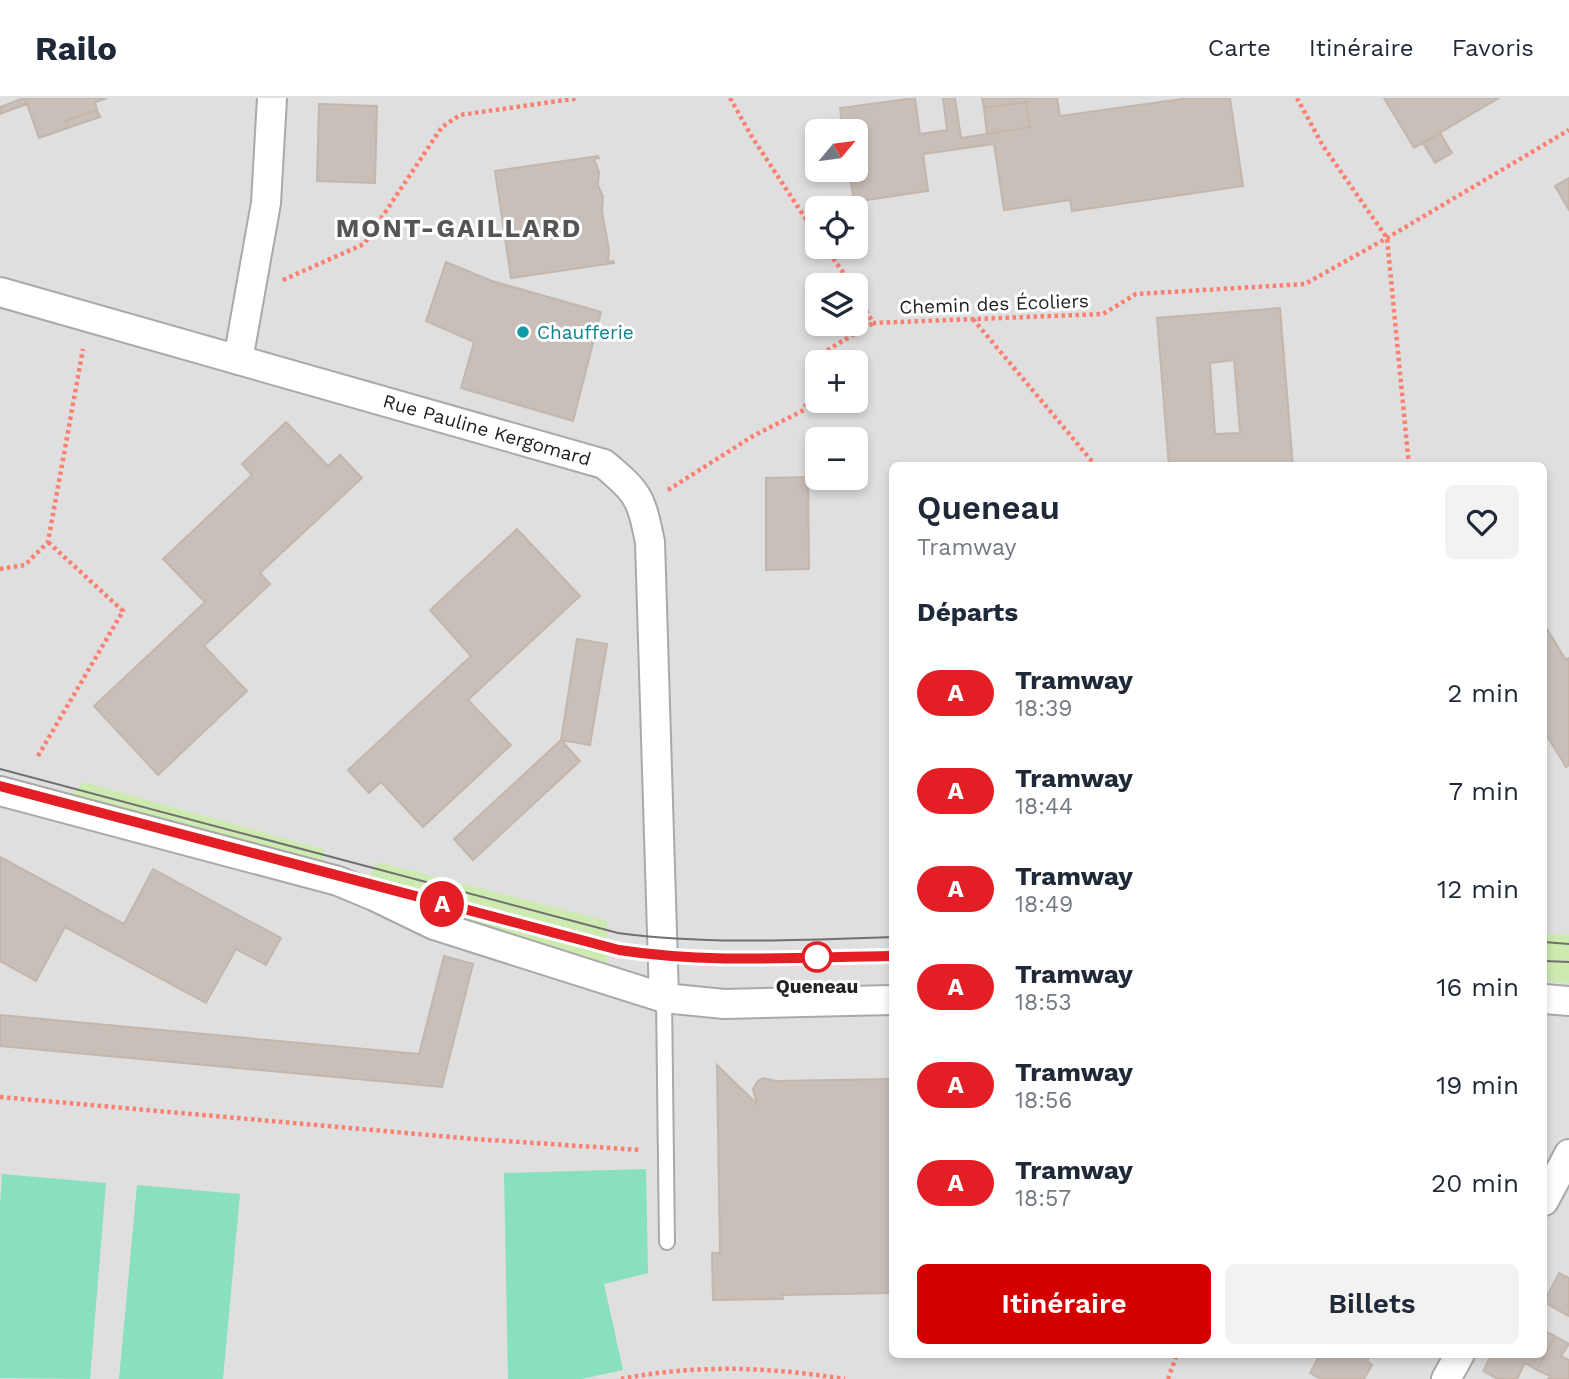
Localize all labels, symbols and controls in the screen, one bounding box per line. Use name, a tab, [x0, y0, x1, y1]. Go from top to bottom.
text: Railo	[35, 29, 117, 68]
text: Carte	[1208, 34, 1271, 62]
text: Itinéraire	[1309, 34, 1414, 62]
text: Favoris	[1452, 34, 1534, 62]
north arrow	[805, 119, 868, 182]
map controls	[805, 119, 868, 490]
button: locate	[805, 196, 868, 259]
district label: MONT-GAILLARD	[336, 213, 582, 243]
button: layers	[805, 273, 868, 336]
street label: Chemin des Écoliers	[899, 289, 1089, 319]
place label: Chaufferie	[537, 321, 634, 344]
marker: Chaufferie	[515, 324, 531, 340]
button: +	[805, 350, 868, 413]
street label: Rue Pauline Kergomard	[380, 389, 594, 471]
button: −	[805, 427, 868, 490]
button: heart	[1445, 485, 1519, 559]
text: Queneau	[917, 488, 1060, 527]
text: Tramway	[917, 534, 1016, 561]
text: Départs	[917, 597, 1018, 627]
text: Tramway	[1015, 665, 1133, 695]
text: 2 min	[1447, 678, 1519, 708]
text: A	[947, 679, 964, 707]
text: 18:39	[1015, 695, 1073, 722]
text: Tramway	[1015, 763, 1133, 793]
text: 7 min	[1449, 776, 1519, 806]
text: A	[947, 777, 964, 805]
text: 18:44	[1015, 793, 1073, 820]
text: Tramway	[1015, 861, 1133, 891]
text: 12 min	[1437, 874, 1519, 904]
text: A	[947, 875, 964, 903]
line badge: A	[419, 881, 465, 927]
text: A	[434, 890, 450, 918]
text: 18:49	[1015, 891, 1073, 918]
marker: Queneau	[802, 942, 832, 972]
text: Tramway	[1015, 959, 1133, 989]
text: 16 min	[1436, 972, 1519, 1002]
text: A	[947, 973, 964, 1001]
place label: Queneau	[776, 975, 858, 998]
text: 18:53	[1015, 989, 1072, 1016]
text: Tramway	[1015, 1057, 1133, 1087]
text: 19 min	[1436, 1070, 1519, 1100]
text: A	[947, 1071, 964, 1099]
text: 18:56	[1015, 1087, 1072, 1114]
text: Tramway	[1015, 1155, 1133, 1185]
text: 20 min	[1431, 1168, 1519, 1198]
text: A	[947, 1169, 964, 1197]
text: 18:57	[1015, 1185, 1071, 1212]
button: Itinéraire	[917, 1264, 1211, 1344]
button: Billets	[1225, 1264, 1519, 1344]

